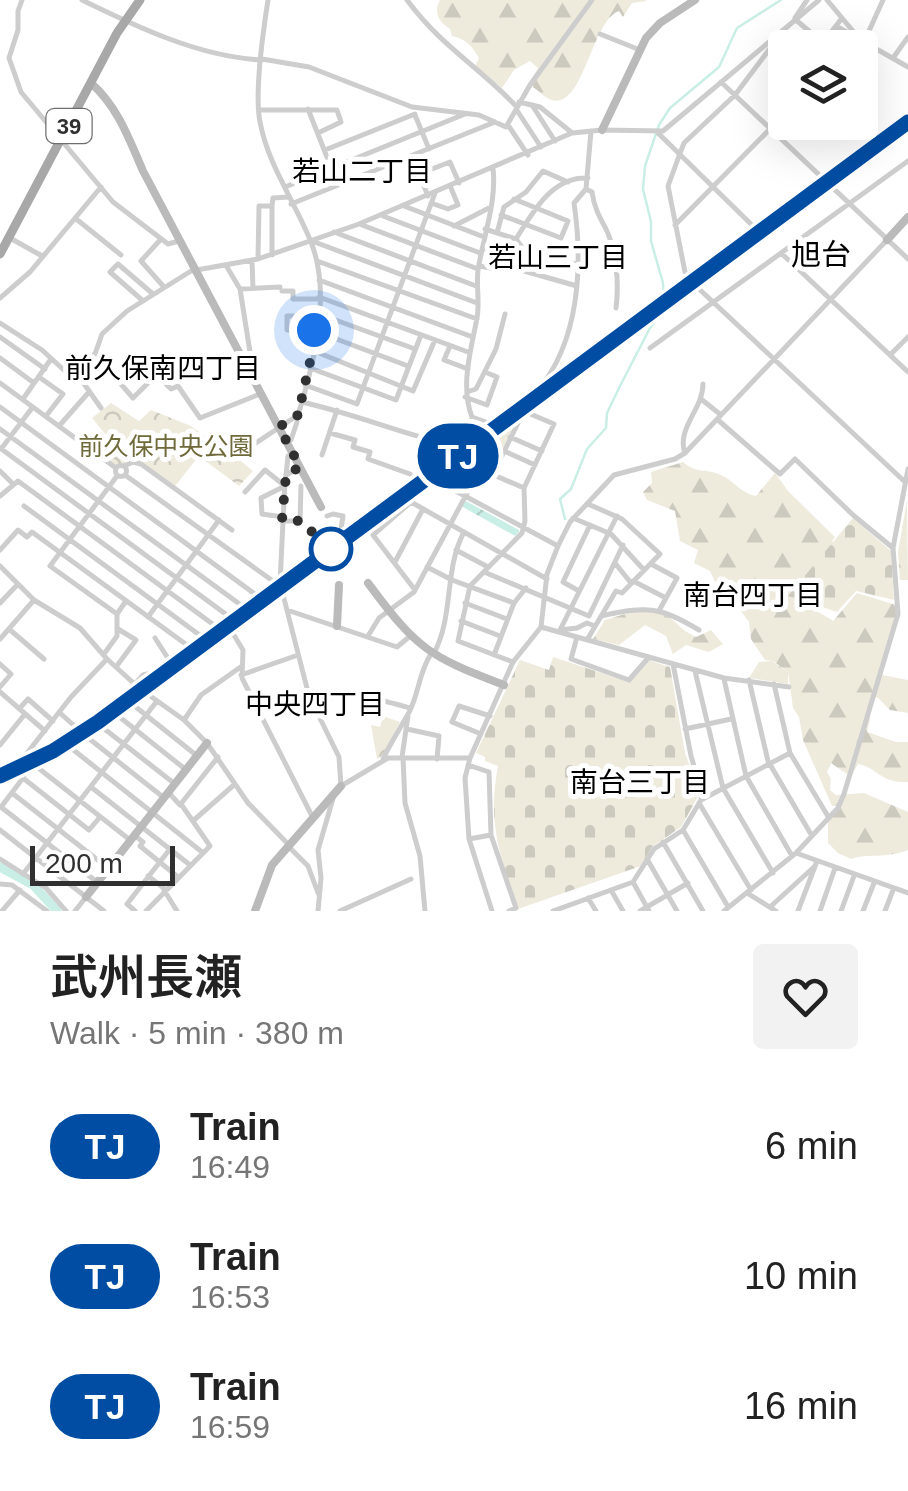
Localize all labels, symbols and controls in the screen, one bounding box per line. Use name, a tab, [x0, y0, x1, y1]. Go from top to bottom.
map controls	[768, 30, 878, 140]
button: layers	[768, 30, 878, 140]
road number: 39	[46, 109, 92, 143]
district label: 若山二丁目	[292, 156, 432, 187]
district label: 旭台	[791, 238, 851, 271]
district label: 若山三丁目	[488, 242, 628, 273]
your location	[289, 305, 339, 355]
district label: 前久保南四丁目	[65, 353, 261, 384]
line badge: TJ	[413, 424, 503, 488]
park label: 前久保中央公園	[78, 432, 254, 460]
text: TJ	[438, 437, 478, 476]
unlabelled marker	[310, 528, 352, 570]
district label: 南台四丁目	[683, 580, 823, 611]
district label: 中央四丁目	[245, 689, 385, 720]
district label: 南台三丁目	[570, 767, 710, 798]
scale bar	[30, 841, 175, 886]
text: 200 m	[45, 848, 123, 879]
button: heart	[753, 944, 858, 1049]
text: 武州長瀬	[50, 951, 242, 1004]
text: Walk · 5 min · 380 m	[50, 1015, 344, 1051]
text: Train	[190, 1106, 281, 1148]
text: 6 min	[765, 1125, 858, 1167]
text: TJ	[85, 1127, 125, 1166]
text: 16:49	[190, 1149, 270, 1185]
text: Train	[190, 1236, 281, 1278]
text: 10 min	[744, 1255, 858, 1297]
text: TJ	[85, 1257, 125, 1296]
text: 16:53	[190, 1279, 270, 1315]
text: Train	[190, 1366, 281, 1408]
text: 16 min	[744, 1385, 858, 1427]
text: TJ	[85, 1387, 125, 1426]
text: 16:59	[190, 1409, 270, 1445]

